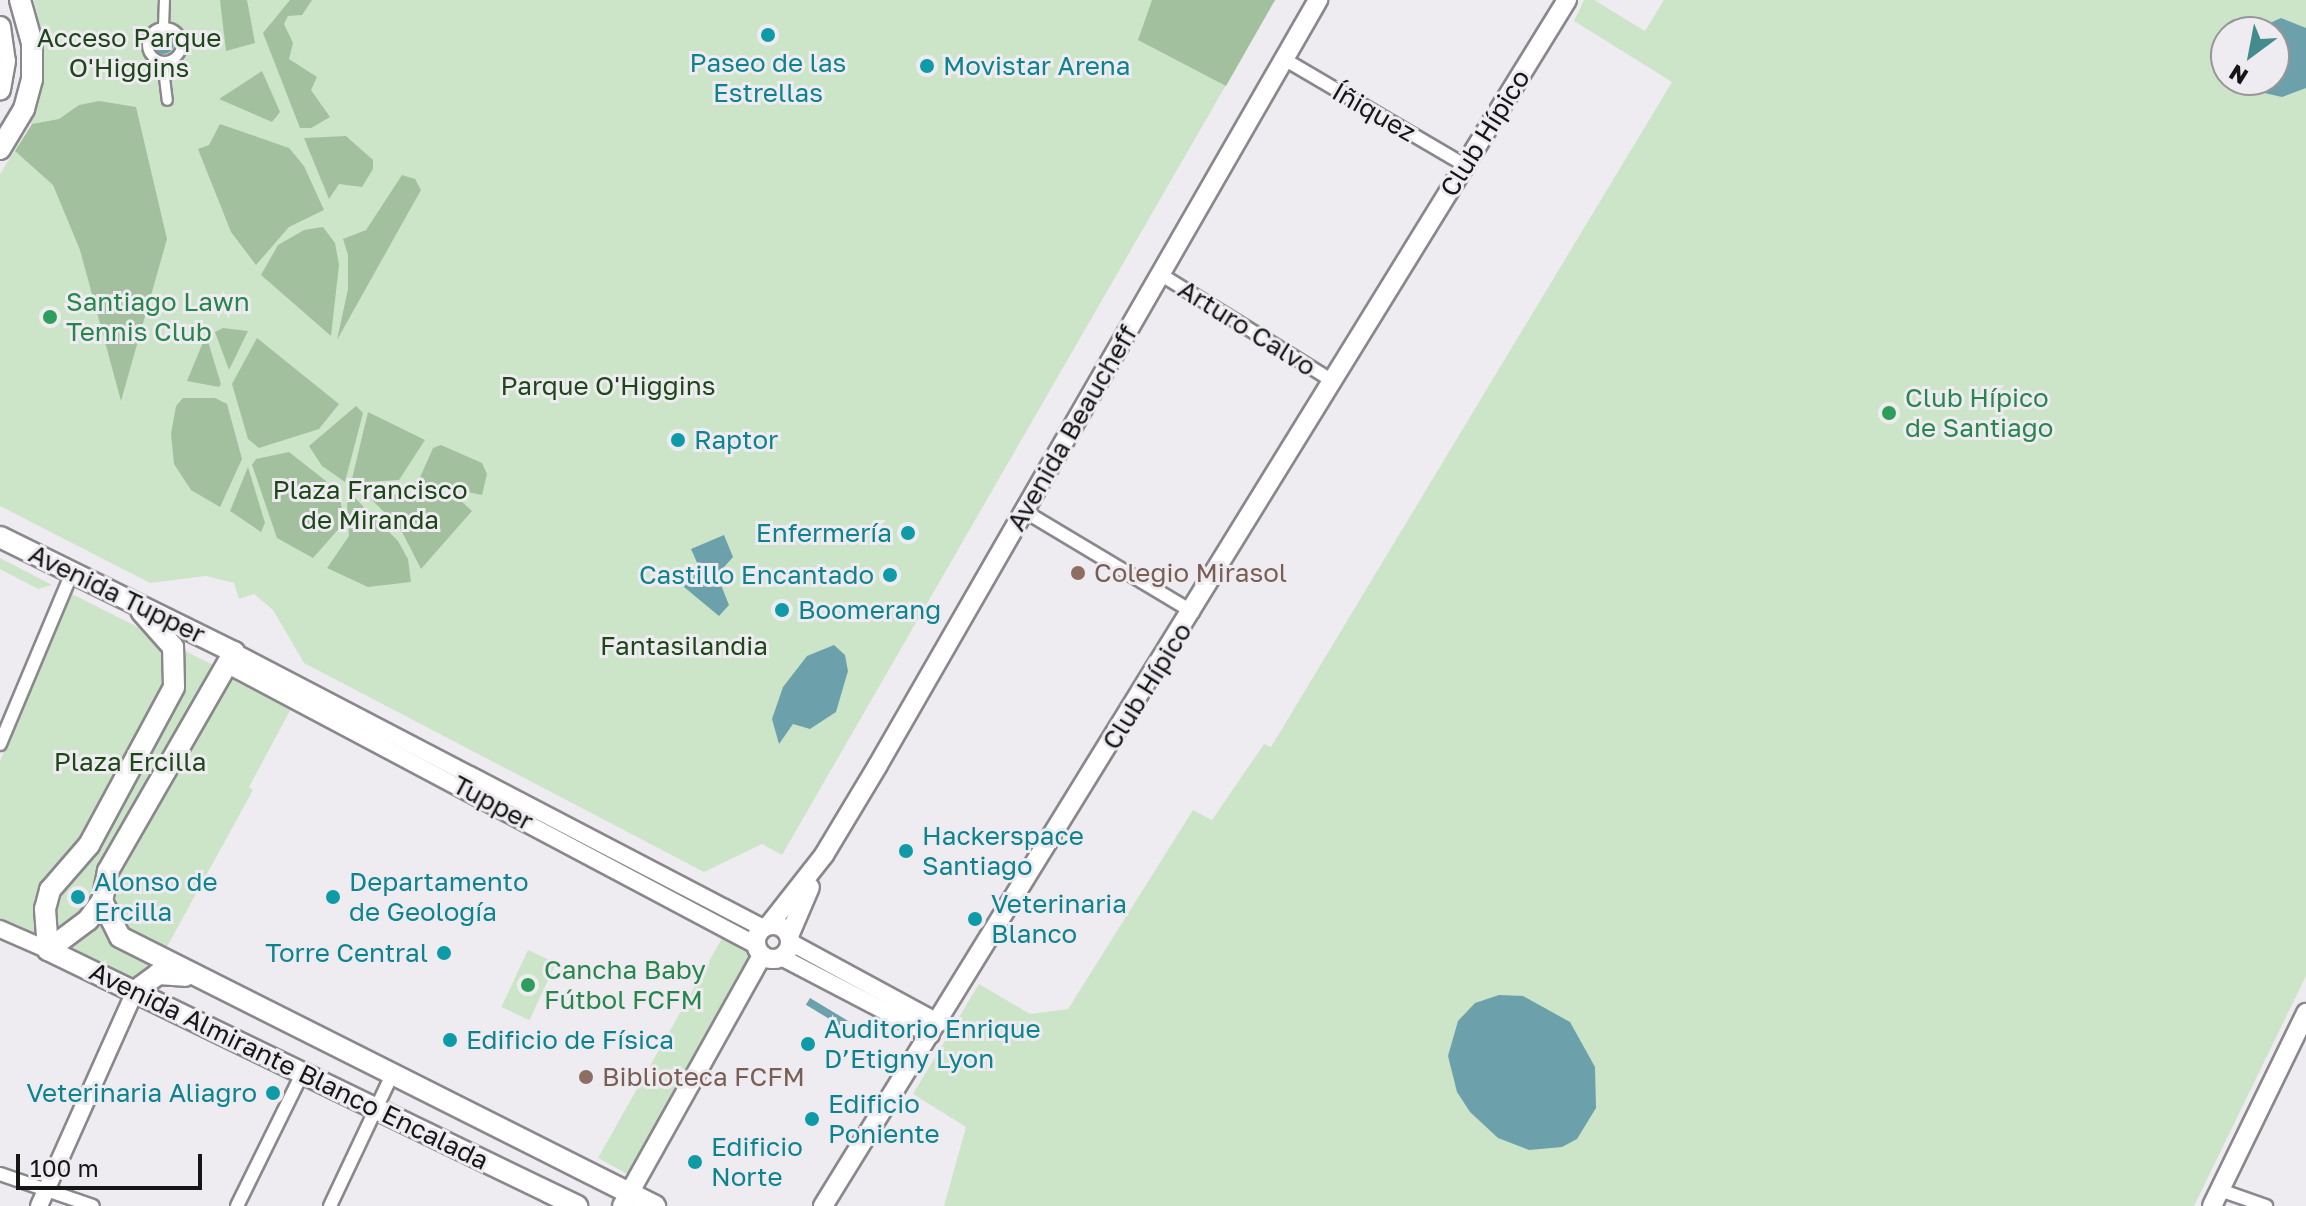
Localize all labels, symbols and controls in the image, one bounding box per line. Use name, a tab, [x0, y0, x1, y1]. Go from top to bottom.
north arrow	[2210, 16, 2290, 96]
park label: Acceso Parque O'Higgins	[37, 22, 221, 84]
marker: Paseo de las Estrellas	[759, 26, 777, 44]
place label: Paseo de las Estrellas	[690, 47, 846, 108]
place label: Movistar Arena	[943, 50, 1131, 82]
marker: Movistar Arena	[918, 57, 936, 75]
text: N	[2224, 59, 2252, 91]
street label: Club Hípico	[1434, 64, 1536, 202]
street label: Íñiquez	[1327, 76, 1421, 148]
street label: Arturo Calvo	[1173, 273, 1321, 383]
place label: Santiago Lawn Tennis Club	[66, 286, 250, 348]
marker: Santiago Lawn Tennis Club	[41, 308, 59, 326]
street label: Avenida Beaucheff	[1000, 320, 1144, 536]
park label: Parque O'Higgins	[500, 370, 716, 402]
place label: Club Hípico de Santiago	[1905, 382, 2053, 444]
marker: Club Hípico de Santiago	[1880, 404, 1898, 422]
place label: Raptor	[694, 424, 778, 456]
marker: Raptor	[669, 431, 687, 449]
park label: Plaza Francisco de Miranda	[272, 474, 468, 536]
place label: Enfermería	[756, 517, 892, 549]
marker: Enfermería	[899, 524, 917, 542]
street label: Avenida Tupper	[24, 538, 210, 650]
place label: Colegio Mirasol	[1094, 557, 1287, 589]
place label: Castillo Encantado	[639, 559, 874, 591]
marker: Colegio Mirasol	[1069, 564, 1087, 582]
marker: Castillo Encantado	[881, 566, 899, 584]
place label: Boomerang	[798, 594, 941, 626]
marker: Boomerang	[773, 601, 791, 619]
street label: Club Hípico	[1096, 617, 1198, 755]
park label: Fantasilandia	[600, 630, 768, 662]
park label: Plaza Ercilla	[54, 746, 206, 778]
street label: Tupper	[447, 769, 539, 837]
place label: Hackerspace Santiago	[922, 820, 1084, 882]
marker: Hackerspace Santiago	[897, 842, 915, 860]
place label: Alonso de Ercilla	[94, 866, 217, 928]
place label: Departamento de Geología	[349, 866, 529, 928]
marker: Alonso de Ercilla	[69, 888, 87, 906]
marker: Departamento de Geología	[324, 888, 342, 906]
place label: Veterinaria Blanco	[991, 888, 1127, 950]
marker: Veterinaria Blanco	[966, 910, 984, 928]
place label: Torre Central	[265, 937, 428, 969]
marker: Torre Central	[435, 944, 453, 962]
place label: Cancha Baby Fútbol FCFM	[544, 954, 706, 1016]
street label: Avenida Almirante Blanco Encalada	[85, 956, 493, 1176]
marker: Cancha Baby Fútbol FCFM	[519, 976, 537, 994]
place label: Auditorio Enrique D’Etigny Lyon	[824, 1013, 1041, 1074]
place label: Edificio de Física	[466, 1024, 674, 1056]
marker: Edificio de Física	[441, 1031, 459, 1049]
marker: Auditorio Enrique D’Etigny Lyon	[799, 1035, 817, 1053]
place label: Biblioteca FCFM	[602, 1061, 805, 1093]
marker: Biblioteca FCFM	[577, 1068, 595, 1086]
place label: Veterinaria Aliagro	[26, 1077, 257, 1109]
marker: Veterinaria Aliagro	[264, 1084, 282, 1102]
place label: Edificio Poniente	[828, 1088, 940, 1150]
marker: Edificio Poniente	[803, 1110, 821, 1128]
place label: Edificio Norte	[711, 1131, 803, 1192]
scale bar	[20, 1138, 206, 1188]
text: 100 m	[30, 1153, 99, 1182]
marker: Edificio Norte	[686, 1153, 704, 1171]

